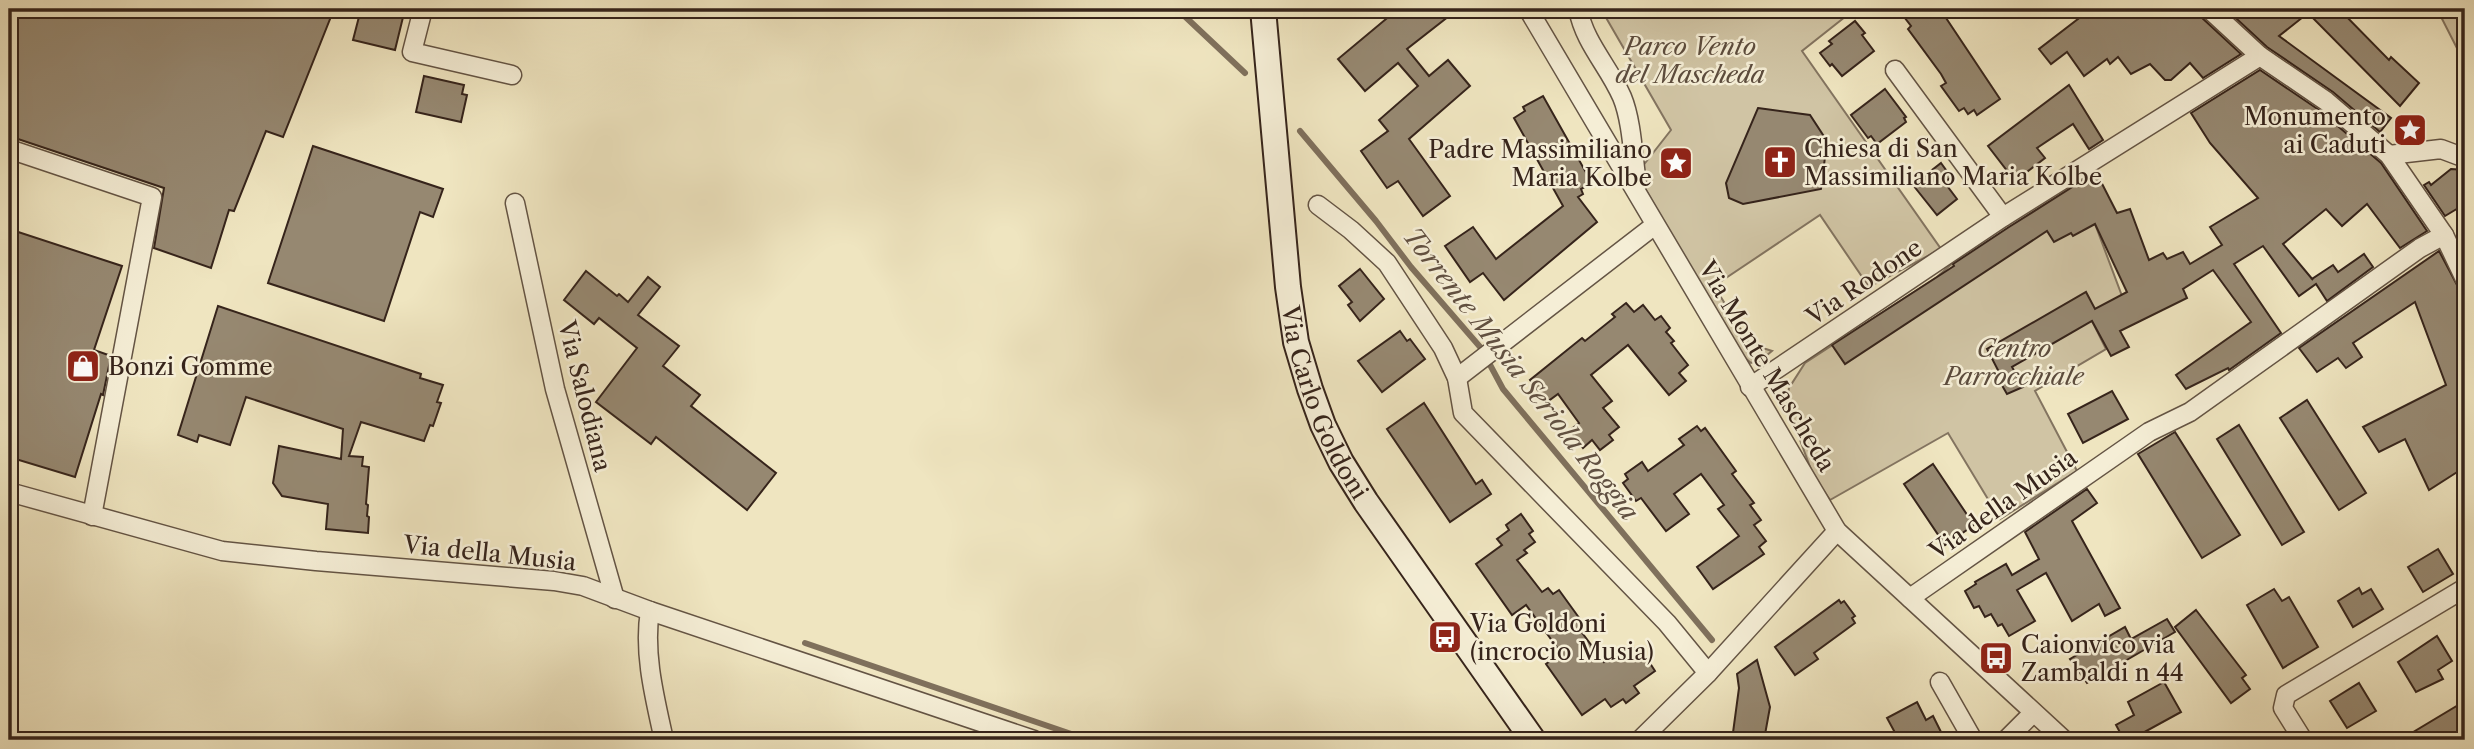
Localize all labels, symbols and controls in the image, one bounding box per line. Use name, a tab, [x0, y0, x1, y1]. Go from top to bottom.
park label: Parco Vento del Mascheda	[1615, 32, 1765, 89]
place label: Monumento ai Caduti	[2244, 102, 2386, 159]
place icon: Monumento ai Caduti	[2391, 111, 2429, 149]
place label: Chiesa di San Massimiliano Maria Kolbe	[1804, 134, 2102, 191]
place label: Padre Massimiliano Maria Kolbe	[1428, 135, 1652, 192]
church icon: Chiesa di San Massimiliano Maria Kolbe	[1761, 143, 1799, 181]
place icon: Padre Massimiliano Maria Kolbe	[1657, 144, 1695, 182]
water label: Torrente Musia Seriola Roggia	[1397, 221, 1646, 527]
street label: Via Rodone	[1800, 233, 1927, 332]
street label: Via Monte Mascheda	[1692, 255, 1842, 477]
street label: Via Carlo Goldoni	[1276, 303, 1375, 504]
street label: Via Salodiana	[552, 317, 618, 475]
park label: Centro Parrocchiale	[1942, 334, 2085, 391]
shop icon: Bonzi Gomme	[64, 347, 102, 385]
place label: Bonzi Gomme	[108, 352, 273, 381]
street label: Via della Musia	[1923, 442, 2083, 566]
street label: Via della Musia	[401, 529, 578, 577]
place label: Via Goldoni (incrocio Musia)	[1469, 609, 1654, 666]
bus stop icon: Via Goldoni (incrocio Musia)	[1426, 618, 1464, 656]
place label: Caionvico via Zambaldi n 44	[2021, 630, 2184, 687]
bus stop icon: Caionvico via Zambaldi n 44	[1977, 639, 2015, 677]

